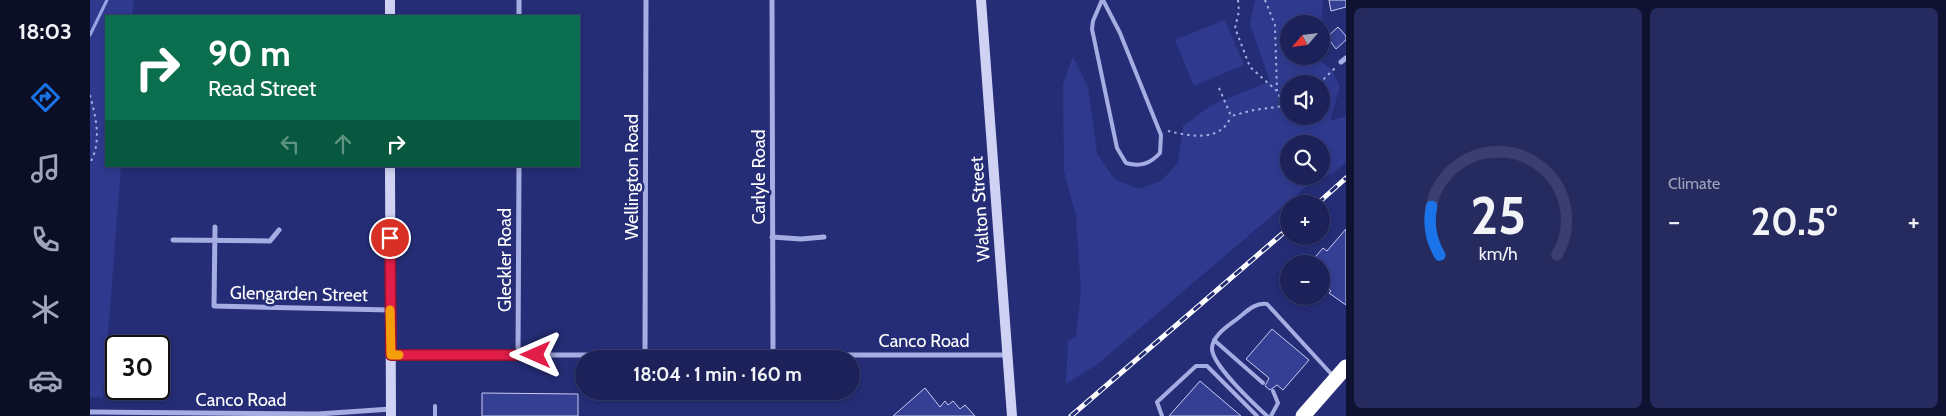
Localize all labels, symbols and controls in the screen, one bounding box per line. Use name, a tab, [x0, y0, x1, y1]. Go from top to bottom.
north arrow	[1280, 15, 1330, 65]
map controls	[1280, 15, 1330, 305]
text: 18:03	[18, 18, 72, 45]
text: 90 m	[208, 32, 291, 75]
icon: right	[125, 35, 190, 100]
text: Read Street	[208, 75, 316, 102]
button: sound	[1280, 75, 1330, 125]
icon: directions	[28, 80, 63, 115]
street label: Wellington Road	[621, 114, 643, 240]
street label: Carlyle Road	[748, 129, 770, 225]
icon: left	[276, 130, 304, 158]
icon: ahead	[329, 130, 357, 158]
icon: right	[382, 130, 410, 158]
button: search	[1280, 135, 1330, 185]
icon: music	[28, 151, 63, 186]
street label: Walton Street	[965, 156, 995, 262]
text: Climate	[1668, 174, 1720, 193]
text: 25	[1470, 184, 1526, 247]
button: +	[1280, 195, 1330, 245]
text: 20.5°	[1751, 198, 1837, 245]
text: −	[1668, 204, 1680, 238]
text: +	[1908, 204, 1920, 238]
street label: Gleckler Road	[494, 208, 516, 312]
pin	[369, 217, 411, 259]
icon: phone	[28, 222, 63, 257]
icon: arrive	[376, 224, 404, 252]
text: km/h	[1478, 243, 1518, 264]
button: −	[1280, 255, 1330, 305]
street label: Glengarden Street	[230, 282, 368, 306]
icon: climate	[28, 292, 63, 327]
position arrow	[509, 328, 561, 380]
street label: Canco Road	[879, 330, 969, 352]
speed limit sign: 30	[105, 335, 170, 400]
icon: car	[28, 363, 63, 398]
text: 18:04 · 1 min · 160 m	[633, 363, 802, 386]
street label: Canco Road	[196, 389, 286, 411]

